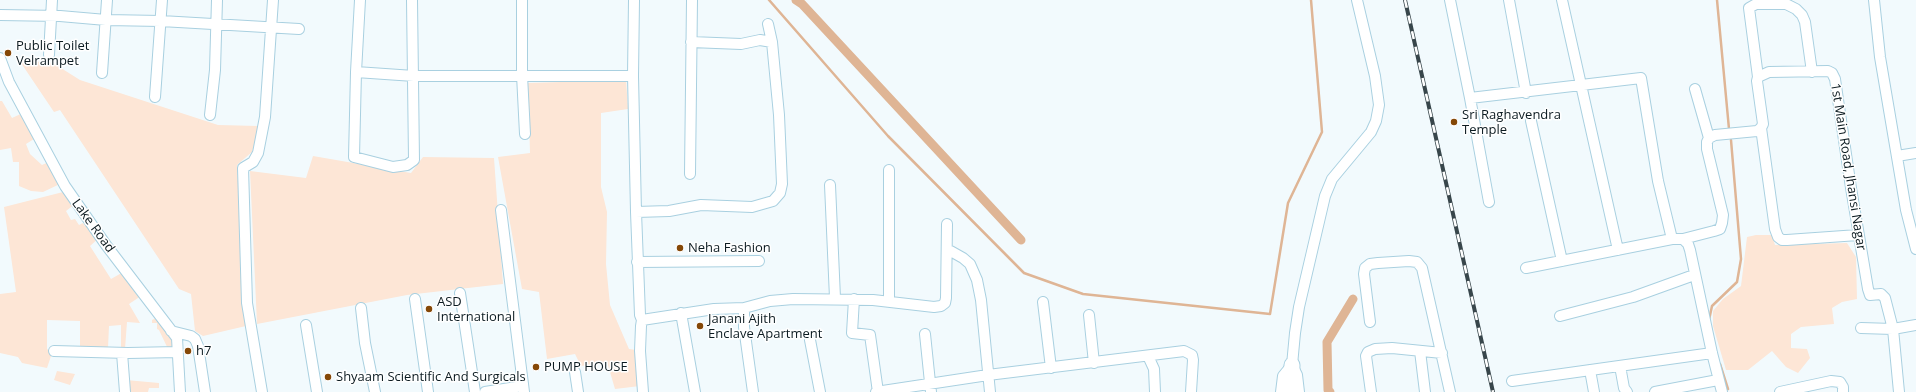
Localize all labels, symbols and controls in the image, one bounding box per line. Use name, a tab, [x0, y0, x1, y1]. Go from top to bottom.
place label: Public Toilet Velrampet	[16, 38, 89, 69]
marker: Public Toilet Velrampet	[3, 48, 13, 58]
street label: 1st Main Road, Jhansi Nagar	[1827, 82, 1869, 252]
place label: Sri Raghavendra Temple	[1462, 107, 1561, 138]
marker: Sri Raghavendra Temple	[1449, 117, 1459, 127]
street label: Lake Road	[68, 196, 118, 256]
place label: Neha Fashion	[688, 240, 771, 256]
marker: Neha Fashion	[675, 243, 685, 253]
place label: ASD International	[437, 294, 515, 325]
marker: ASD International	[424, 304, 434, 314]
place label: Janani Ajith Enclave Apartment	[708, 311, 822, 342]
marker: Janani Ajith Enclave Apartment	[695, 321, 705, 331]
place label: h7	[196, 343, 211, 359]
marker: h7	[183, 346, 193, 356]
place label: PUMP HOUSE	[544, 359, 628, 375]
marker: PUMP HOUSE	[531, 362, 541, 372]
place label: Shyaam Scientific And Surgicals	[336, 369, 526, 385]
marker: Shyaam Scientific And Surgicals	[323, 372, 333, 382]

